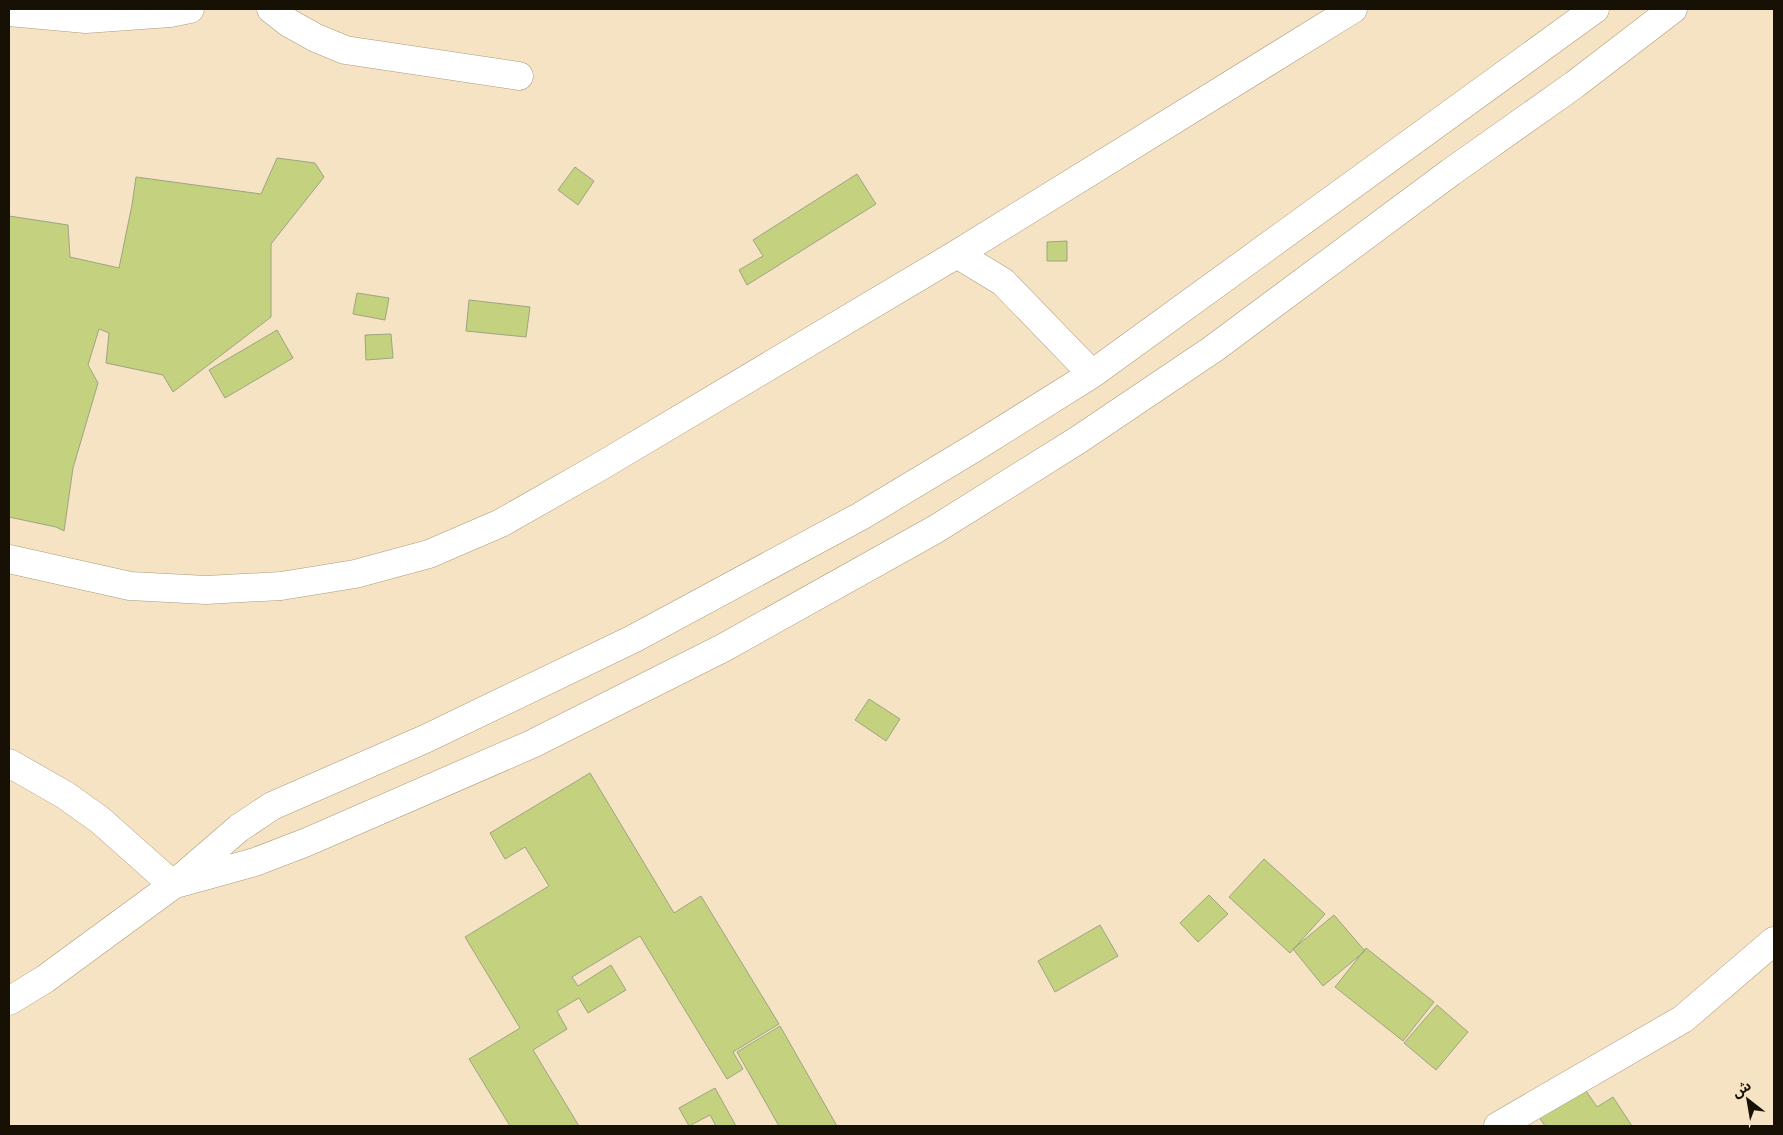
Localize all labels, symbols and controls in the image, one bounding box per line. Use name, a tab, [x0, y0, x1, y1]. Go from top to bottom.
north arrow	[1723, 1075, 1773, 1125]
text: ش	[1729, 1077, 1754, 1101]

